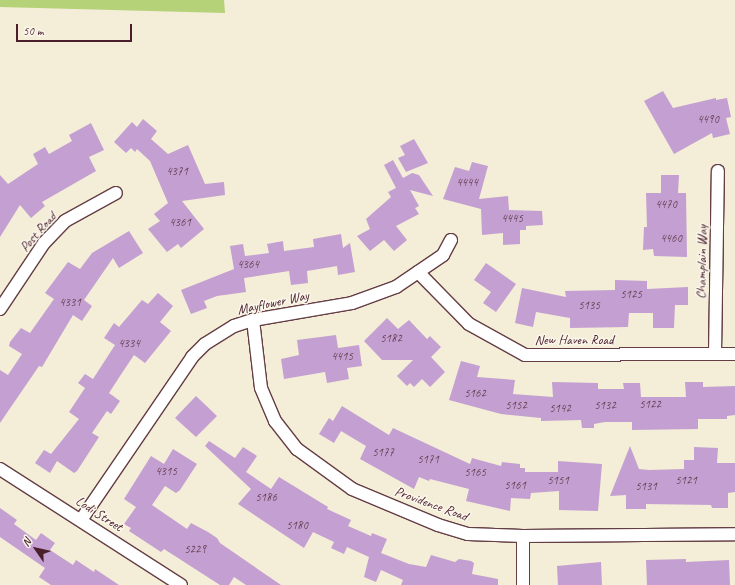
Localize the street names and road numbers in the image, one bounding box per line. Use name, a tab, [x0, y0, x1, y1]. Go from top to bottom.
street label: Post Road	[16, 209, 60, 255]
street label: Champlain Way	[693, 225, 711, 299]
street label: Mayflower Way	[236, 287, 310, 319]
street label: New Haven Road	[534, 332, 614, 348]
street label: Providence Road	[392, 483, 470, 525]
street label: Lodi Street	[72, 493, 126, 535]

